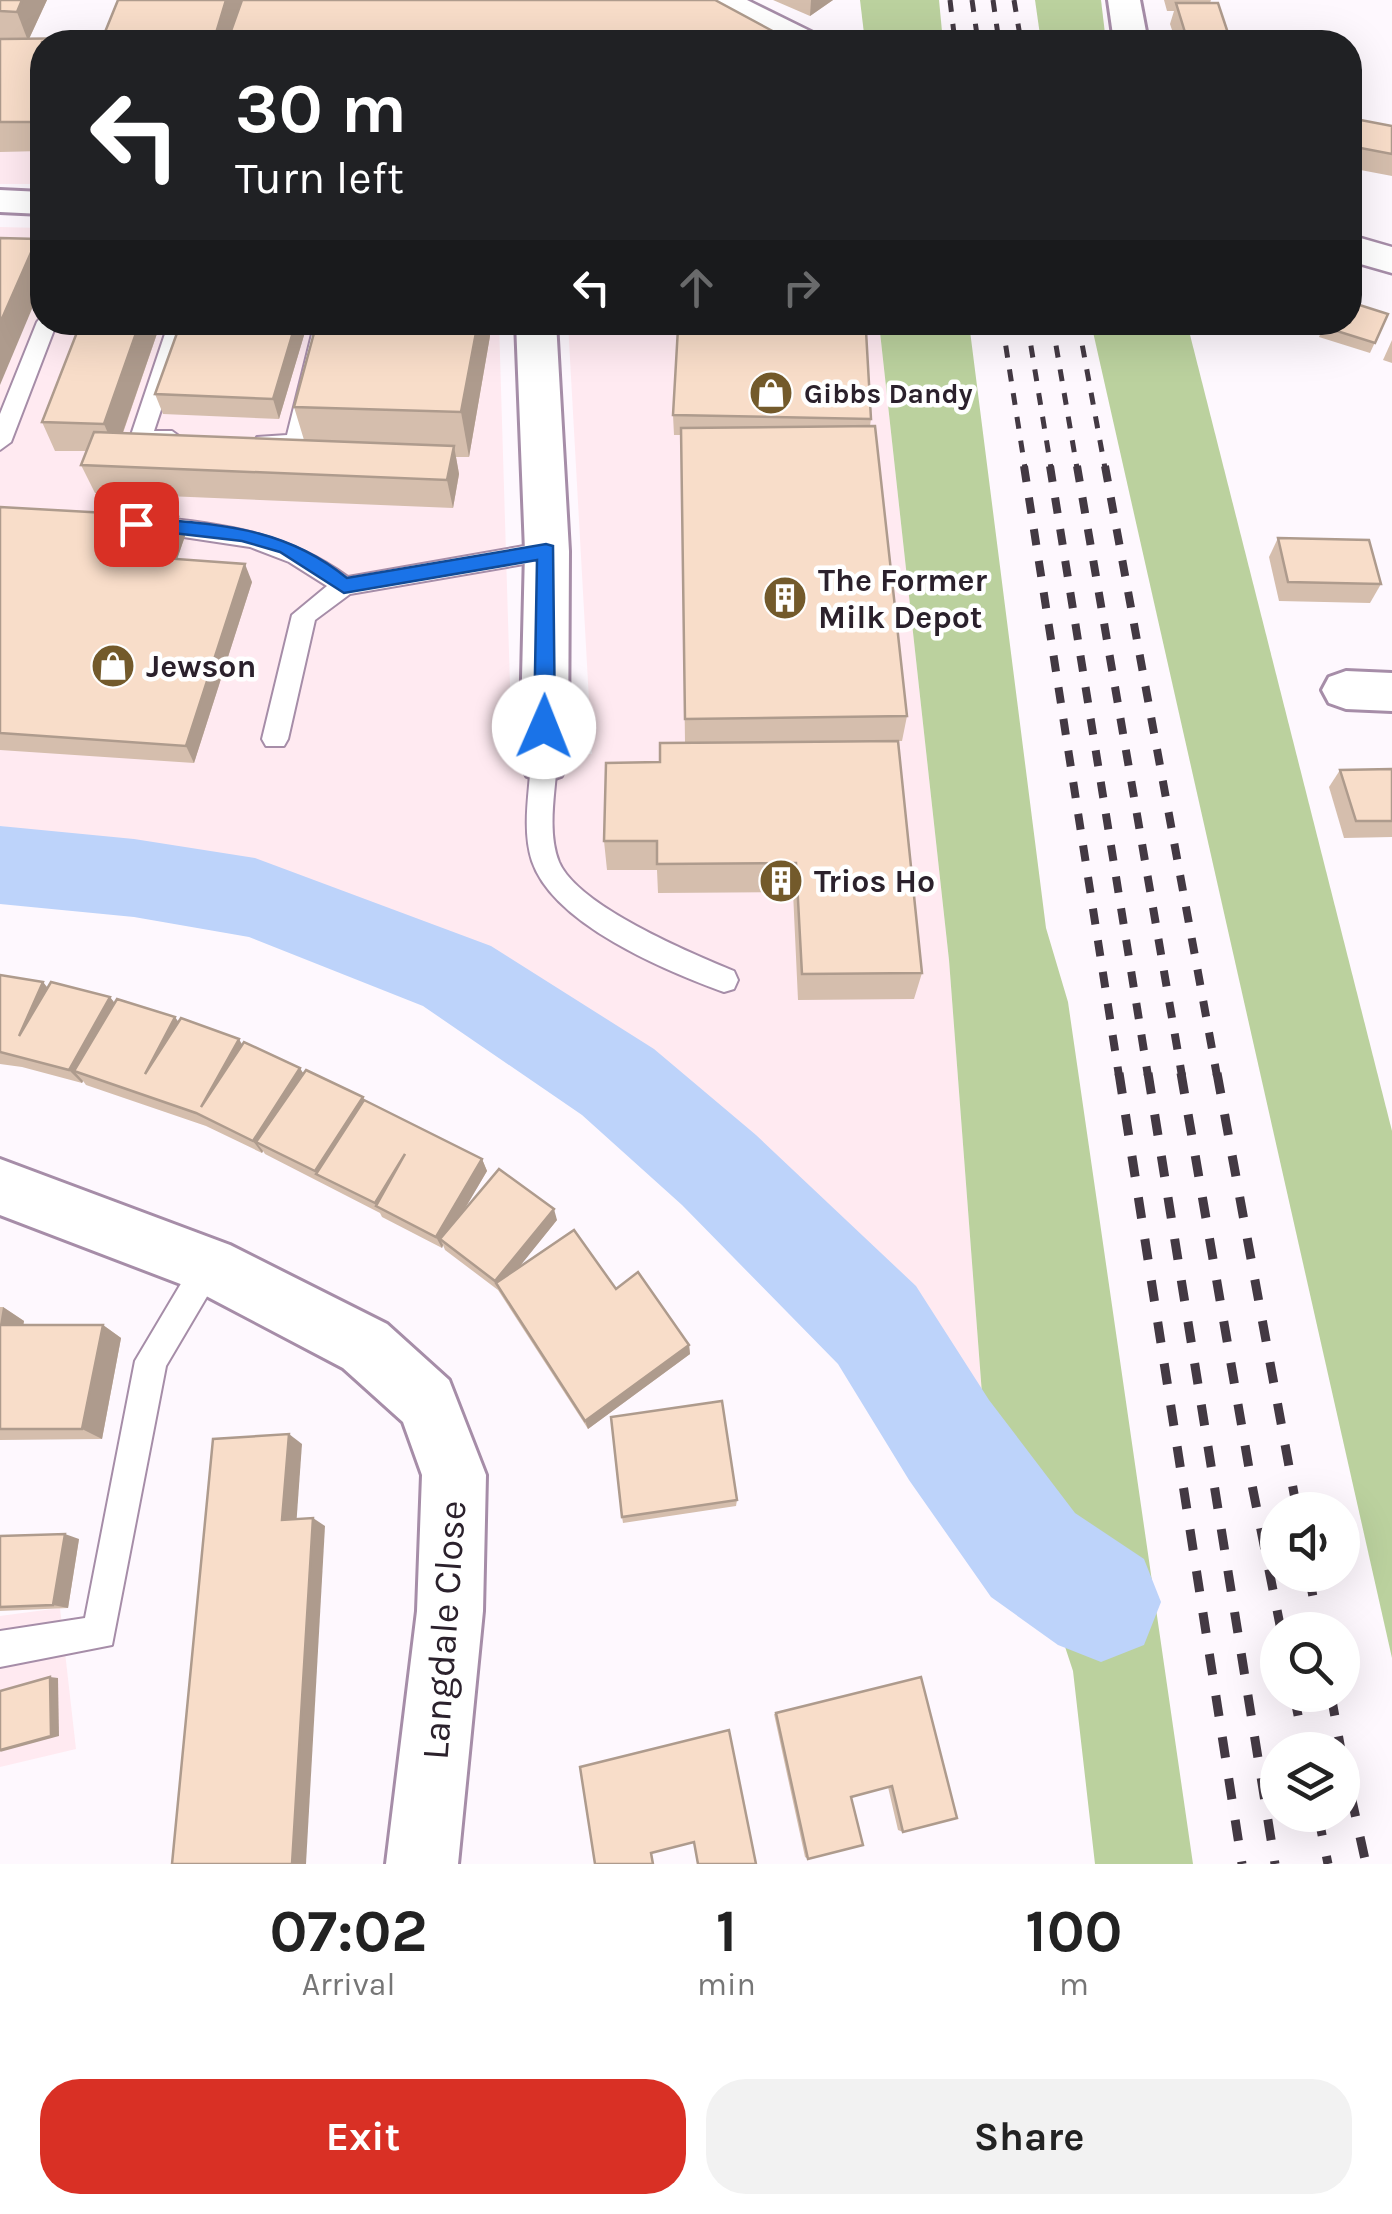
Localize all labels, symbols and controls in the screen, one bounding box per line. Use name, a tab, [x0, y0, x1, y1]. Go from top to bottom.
text: 30 m	[235, 68, 407, 150]
icon: left	[70, 70, 200, 200]
text: Turn left	[235, 152, 404, 204]
icon: left	[564, 260, 619, 315]
icon: ahead	[669, 260, 724, 315]
icon: right	[774, 260, 829, 315]
shop icon: Gibbs Dandy	[748, 370, 794, 416]
place label: Gibbs Dandy	[804, 377, 973, 410]
pin	[94, 482, 179, 567]
icon: arrive	[109, 497, 164, 552]
place label: The Former Milk Depot	[818, 562, 987, 636]
building icon: The Former Milk Depot	[762, 575, 808, 621]
shop icon: Jewson	[90, 643, 136, 689]
place label: Jewson	[146, 648, 256, 685]
position arrow	[492, 675, 596, 779]
building icon: Trios Ho	[758, 858, 804, 904]
place label: Trios Ho	[814, 863, 935, 900]
map controls	[1260, 1492, 1360, 1832]
button: sound	[1260, 1492, 1360, 1592]
street label: Langdale Close	[412, 1499, 476, 1761]
button: search	[1260, 1612, 1360, 1712]
button: layers	[1260, 1732, 1360, 1832]
text: 07:02	[269, 1896, 428, 1966]
text: 1	[716, 1896, 737, 1966]
text: 100	[1025, 1896, 1123, 1966]
text: Arrival	[302, 1966, 395, 2003]
text: min	[697, 1966, 756, 2003]
text: m	[1059, 1966, 1089, 2003]
button: Exit	[40, 2079, 686, 2194]
button: Share	[706, 2079, 1352, 2194]

